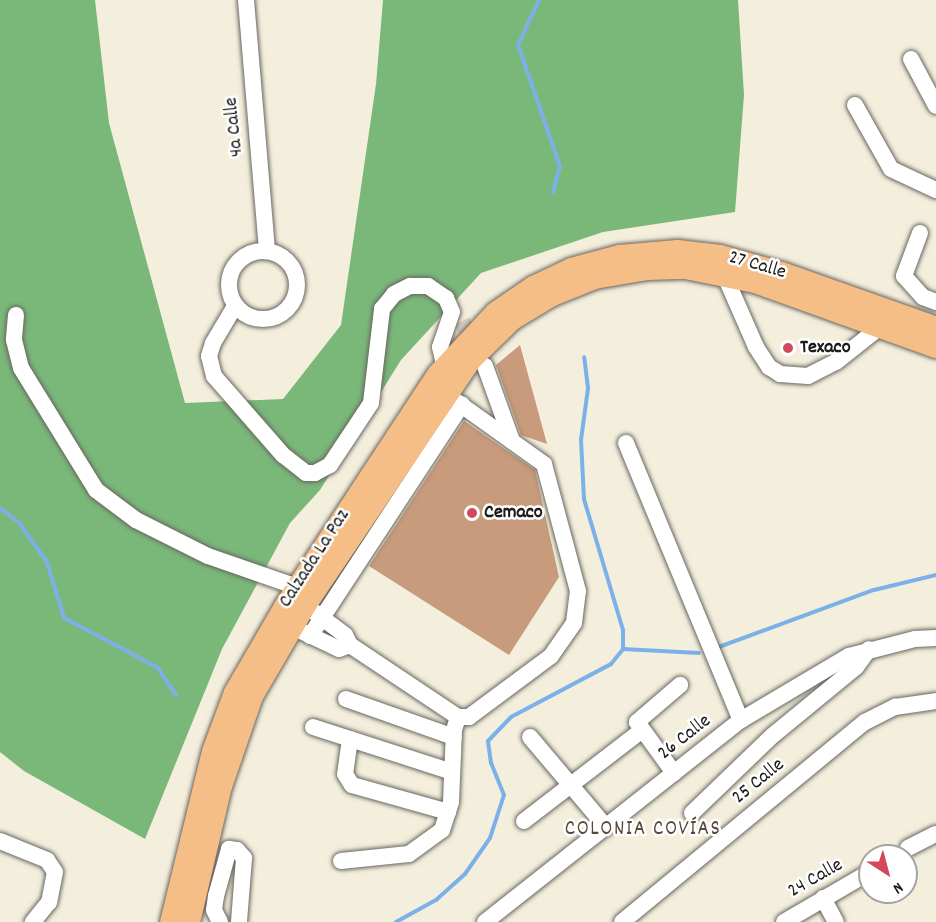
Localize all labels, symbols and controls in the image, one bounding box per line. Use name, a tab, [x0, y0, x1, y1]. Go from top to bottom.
street label: 4a Calle	[220, 96, 250, 158]
street label: 27 Calle	[726, 246, 788, 286]
place label: Texaco	[800, 336, 851, 360]
marker: Texaco	[781, 341, 795, 355]
place label: Cemaco	[484, 501, 543, 525]
street label: Calzada La Paz	[274, 505, 356, 613]
marker: Cemaco	[465, 506, 479, 520]
street label: 26 Calle	[654, 710, 716, 766]
street label: 25 Calle	[728, 754, 790, 810]
district label: COLONIA COVÍAS	[565, 817, 721, 843]
north arrow	[858, 844, 918, 904]
street label: 24 Calle	[784, 854, 848, 904]
text: N	[888, 876, 908, 899]

